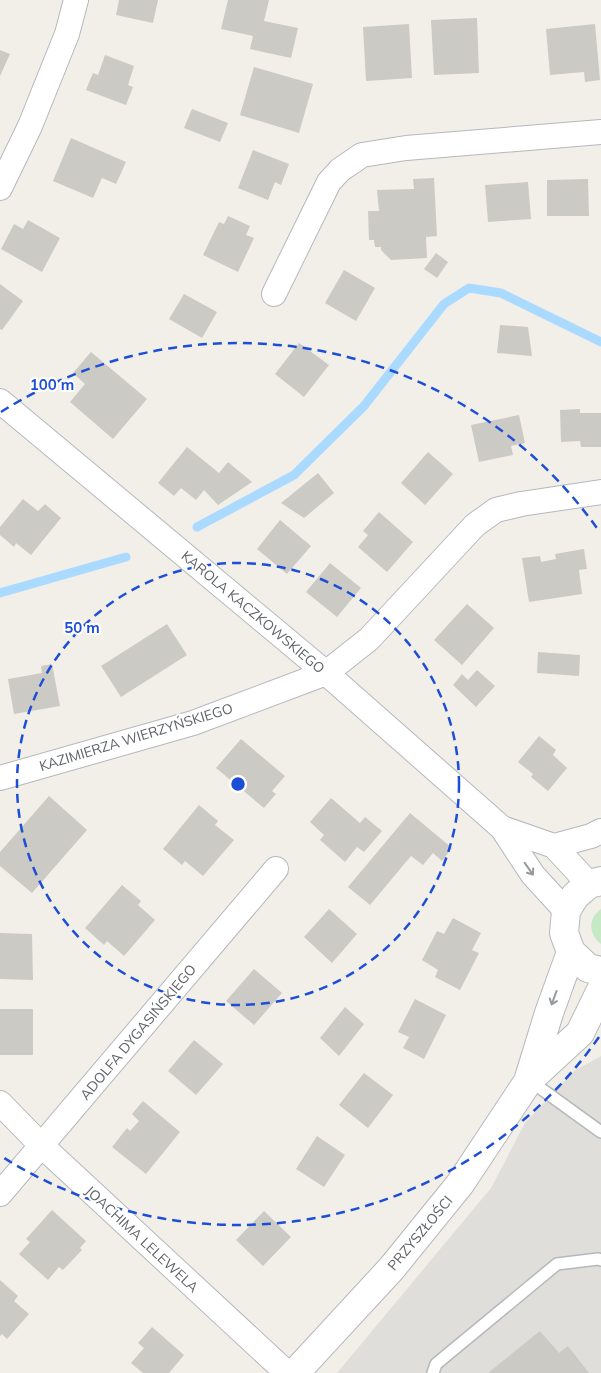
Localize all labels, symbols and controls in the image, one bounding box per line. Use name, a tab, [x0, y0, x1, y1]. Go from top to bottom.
text: 100 m	[30, 375, 74, 394]
street label: KAROLA KACZKOWSKIEGO	[178, 547, 328, 677]
text: 50 m	[64, 618, 100, 637]
street label: KAZIMIERZA WIERZYŃSKIEGO	[37, 699, 235, 775]
centre of rings	[229, 775, 247, 793]
one-way arrow	[524, 862, 534, 876]
street label: ADOLFA DYGASIŃSKIEGO	[76, 960, 200, 1104]
one-way arrow	[549, 989, 558, 1005]
street label: JOACHIMA LELEWELA	[82, 1182, 203, 1297]
street label: PRZYSZŁOŚCI	[383, 1192, 457, 1274]

